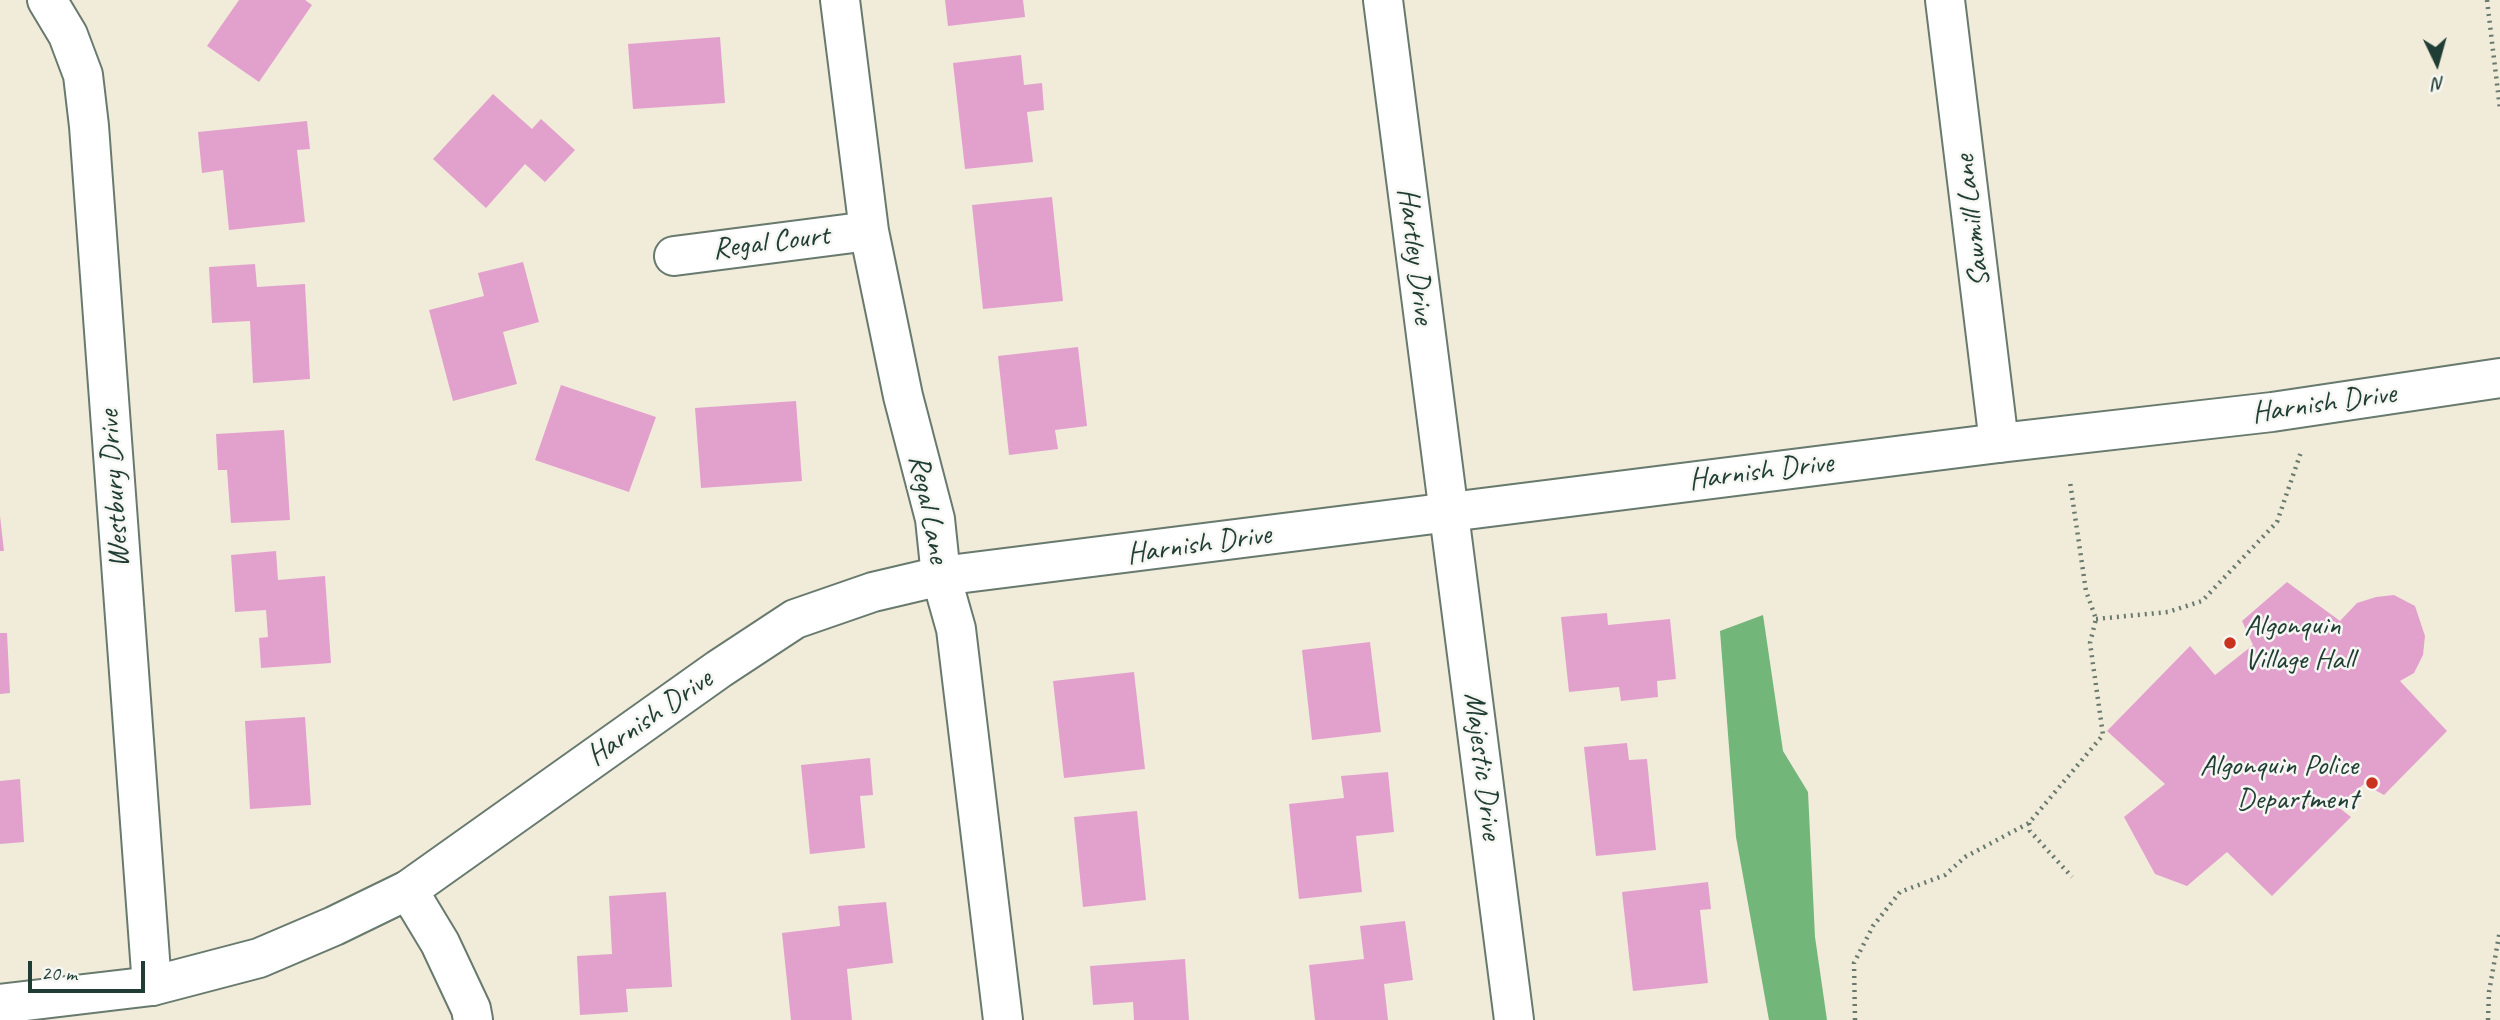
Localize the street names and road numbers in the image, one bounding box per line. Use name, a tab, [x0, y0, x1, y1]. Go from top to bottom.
street label: Sawmill Lane	[1947, 153, 1999, 289]
street label: Hartley Drive	[1389, 186, 1441, 326]
street label: Regal Court	[711, 218, 831, 268]
street label: Harnish Drive	[2250, 376, 2398, 432]
street label: Westbury Drive	[92, 409, 138, 569]
street label: Harnish Drive	[1687, 445, 1835, 499]
street label: Regal Lane	[900, 452, 956, 566]
street label: Harnish Drive	[1125, 517, 1273, 573]
street label: Harnish Drive	[580, 662, 720, 774]
street label: Majestic Drive	[1455, 690, 1509, 842]

